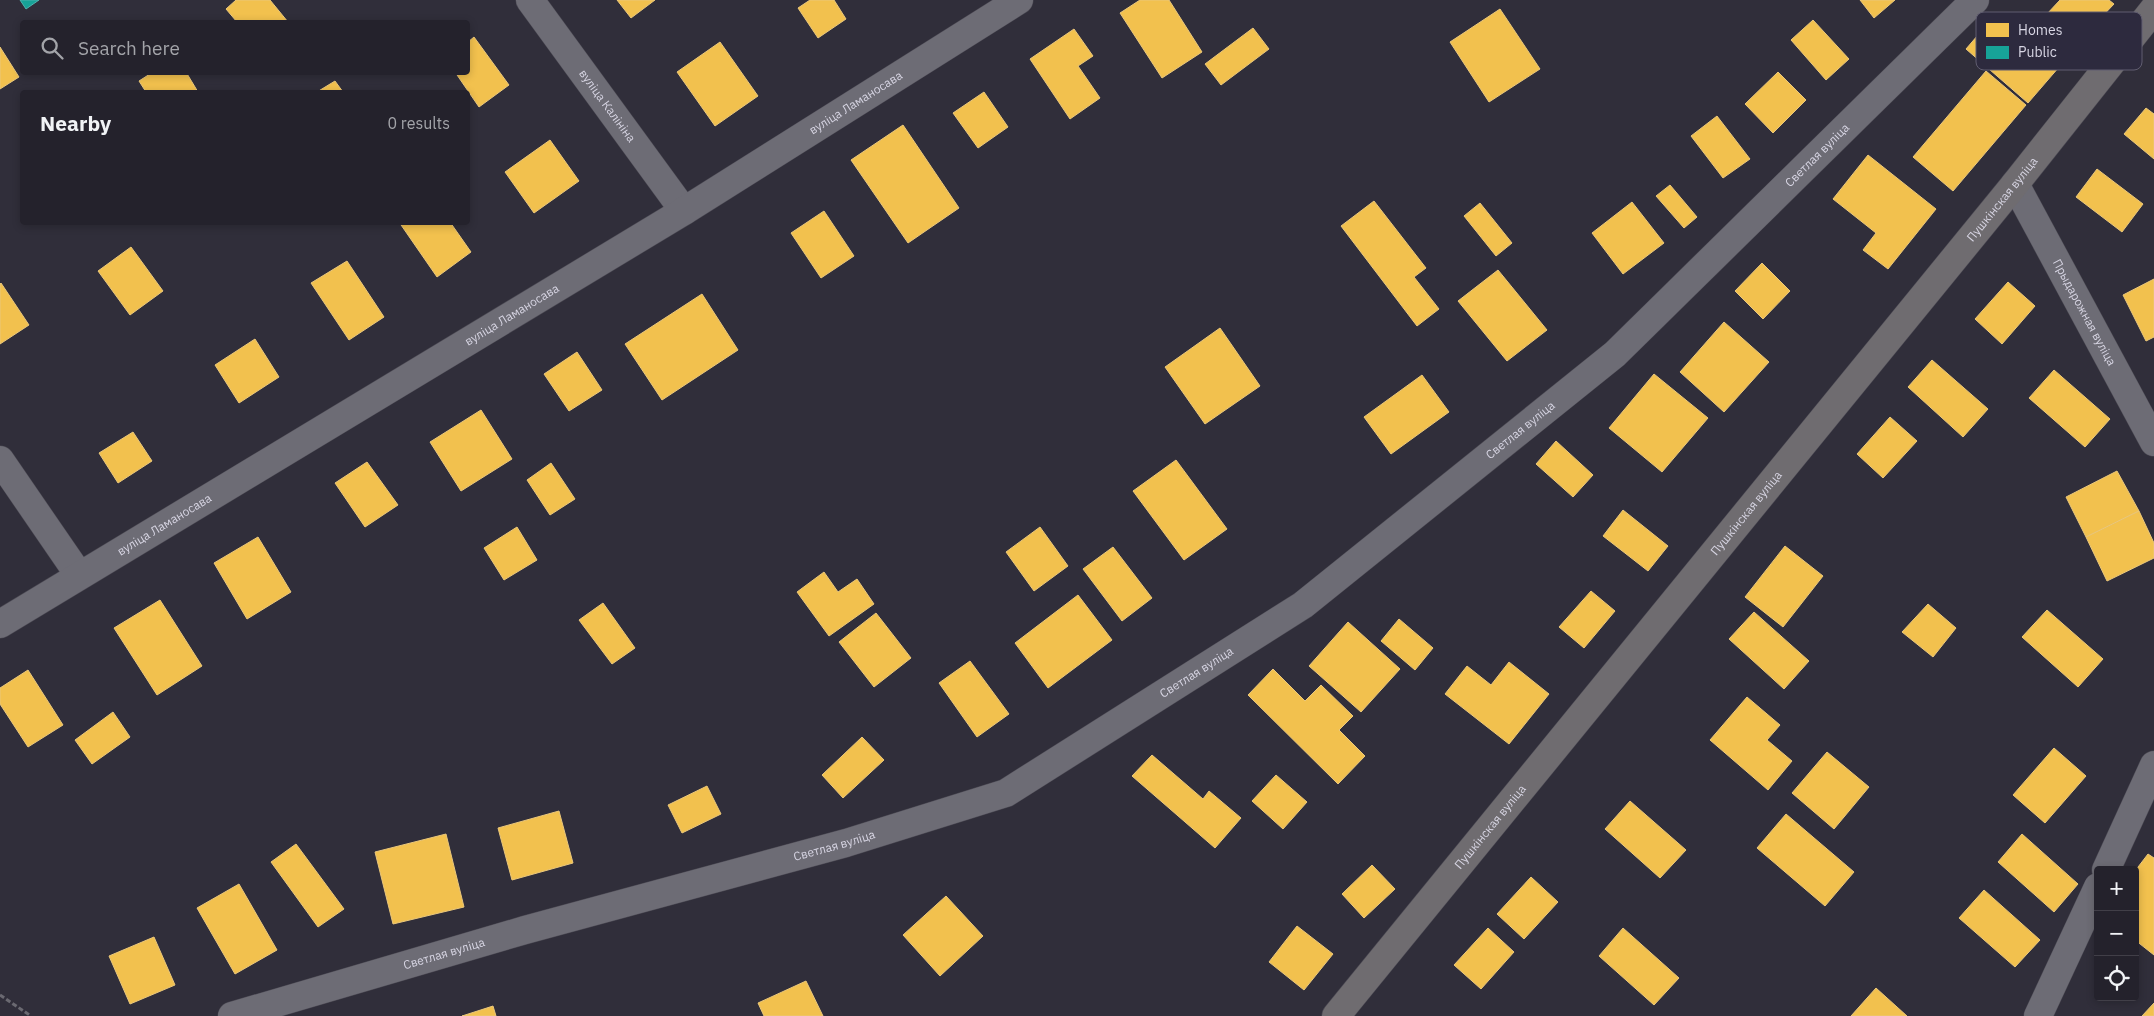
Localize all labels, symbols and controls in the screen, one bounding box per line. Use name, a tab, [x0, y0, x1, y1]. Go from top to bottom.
legend	[1976, 12, 2142, 70]
search box	[20, 20, 470, 75]
text: Homes	[2018, 21, 2063, 39]
icon: search	[38, 34, 66, 62]
text: Search here	[78, 36, 180, 60]
text: Public	[2018, 43, 2057, 61]
street label: вуліца Калініна	[576, 66, 640, 145]
street label: вуліца Ламаносава	[806, 67, 905, 137]
text: Nearby	[40, 109, 111, 137]
text: 0 results	[387, 113, 450, 133]
street label: Светлая вуліца	[1781, 120, 1853, 190]
street label: Пушкінская вуліца	[1963, 153, 2041, 244]
street label: Прыдарожная вуліца	[2050, 256, 2120, 369]
street label: вуліца Ламаносава	[462, 280, 562, 349]
street label: Светлая вуліца	[1482, 397, 1558, 462]
street label: Пушкінская вуліца	[1707, 467, 1785, 558]
street label: вуліца Ламаносава	[114, 490, 214, 559]
street label: Светлая вуліца	[1157, 643, 1236, 701]
street label: Пушкінская вуліца	[1451, 781, 1529, 872]
street label: Светлая вуліца	[792, 826, 877, 864]
map controls	[2094, 866, 2139, 1001]
button: +	[2094, 866, 2139, 911]
button: −	[2094, 911, 2139, 956]
street label: Светлая вуліца	[401, 934, 487, 972]
button: locate	[2094, 956, 2139, 1001]

